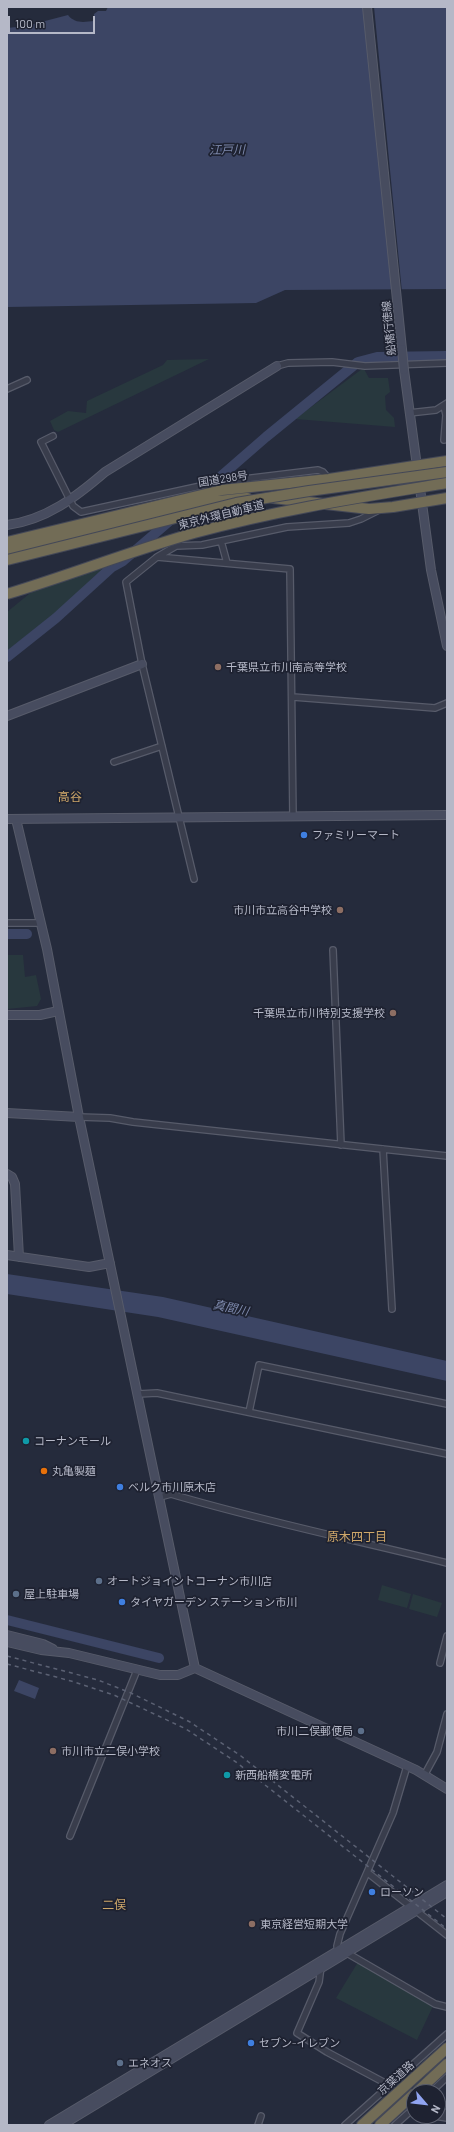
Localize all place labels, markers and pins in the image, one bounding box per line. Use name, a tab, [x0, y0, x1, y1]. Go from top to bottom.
place label: 千葉県立市川南高等学校	[226, 660, 347, 674]
marker: 千葉県立市川南高等学校	[213, 662, 223, 672]
place label: ファミリーマート	[312, 828, 400, 842]
marker: ファミリーマート	[299, 830, 309, 840]
place label: 市川市立高谷中学校	[233, 903, 332, 917]
marker: 市川市立高谷中学校	[335, 905, 345, 915]
place label: 千葉県立市川特別支援学校	[253, 1006, 385, 1020]
marker: 千葉県立市川特別支援学校	[388, 1008, 398, 1018]
place label: コーナンモール	[34, 1434, 111, 1448]
marker: コーナンモール	[21, 1436, 31, 1446]
place label: 丸亀製麺	[52, 1464, 96, 1478]
marker: 丸亀製麺	[39, 1466, 49, 1476]
place label: ベルク市川原木店	[128, 1480, 216, 1494]
marker: ベルク市川原木店	[115, 1482, 125, 1492]
place label: オートジョイントコーナン市川店	[107, 1574, 272, 1588]
marker: オートジョイントコーナン市川店	[94, 1576, 104, 1586]
place label: 屋上駐車場	[24, 1587, 79, 1601]
marker: 屋上駐車場	[11, 1589, 21, 1599]
place label: タイヤガーデン ステーション市川	[130, 1595, 297, 1609]
marker: タイヤガーデン ステーション市川	[117, 1597, 127, 1607]
place label: 市川二俣郵便局	[276, 1724, 353, 1738]
marker: 市川二俣郵便局	[356, 1726, 366, 1736]
place label: 市川市立二俣小学校	[61, 1744, 160, 1758]
marker: 市川市立二俣小学校	[48, 1746, 58, 1756]
place label: 新西船橋変電所	[235, 1768, 312, 1782]
marker: 新西船橋変電所	[222, 1770, 232, 1780]
place label: ローソン	[380, 1885, 424, 1899]
marker: ローソン	[367, 1887, 377, 1897]
place label: 東京経営短期大学	[260, 1917, 348, 1931]
marker: 東京経営短期大学	[247, 1919, 257, 1929]
place label: セブン-イレブン	[259, 2036, 340, 2050]
marker: セブン-イレブン	[246, 2038, 256, 2048]
place label: エネオス	[128, 2056, 172, 2070]
marker: エネオス	[115, 2058, 125, 2068]

